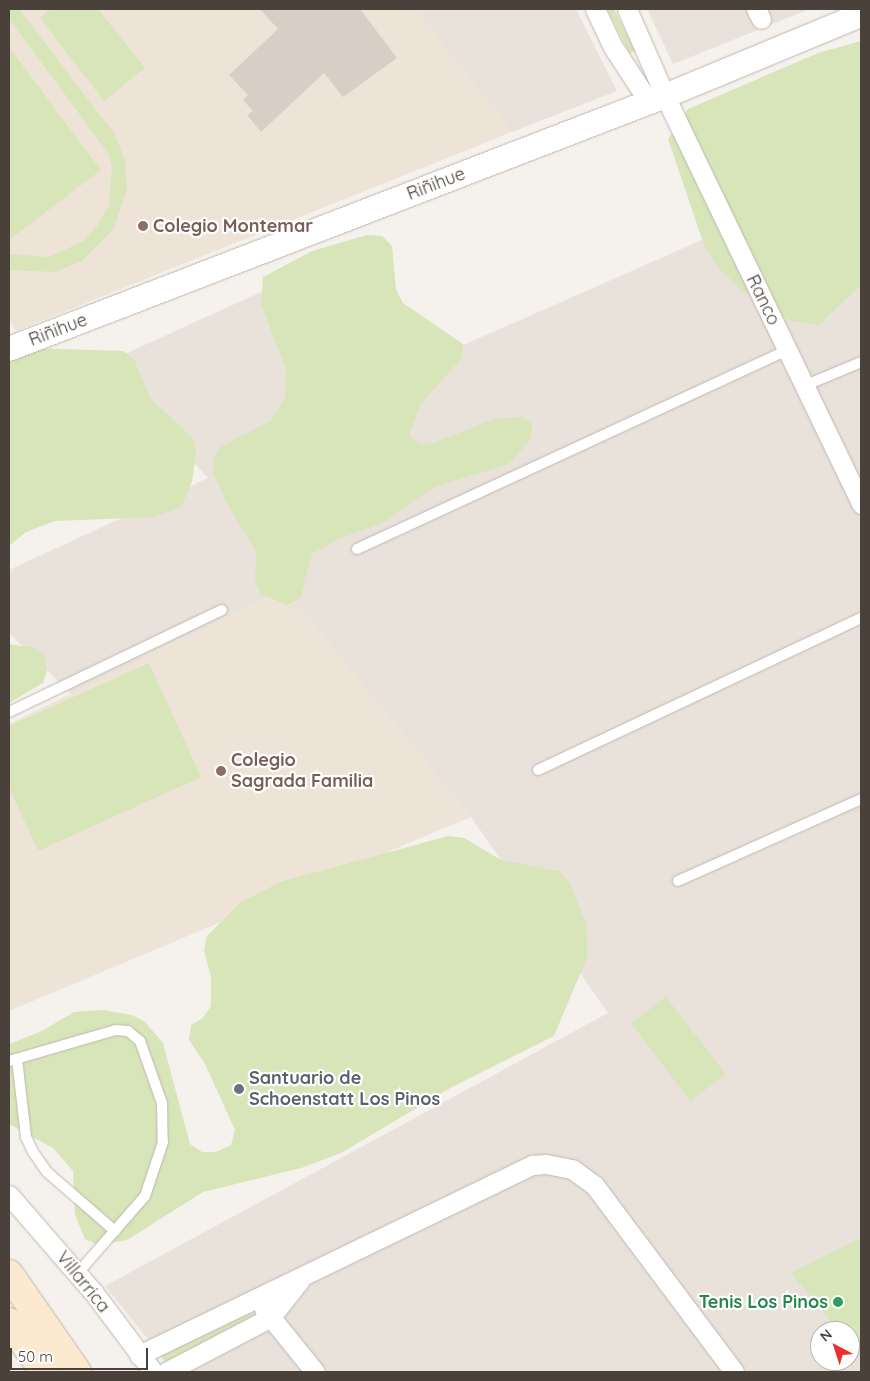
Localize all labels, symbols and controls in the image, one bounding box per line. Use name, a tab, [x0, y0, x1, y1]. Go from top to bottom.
street label: Riñihue	[404, 163, 468, 205]
place label: Colegio Montemar	[153, 215, 313, 237]
marker: Colegio Montemar	[137, 220, 149, 232]
street label: Ranco	[742, 271, 784, 329]
street label: Riñihue	[26, 309, 90, 351]
place label: Colegio Sagrada Familia	[231, 750, 373, 792]
marker: Colegio Sagrada Familia	[215, 765, 227, 777]
place label: Santuario de Schoenstatt Los Pinos	[249, 1068, 440, 1110]
marker: Santuario de Schoenstatt Los Pinos	[233, 1083, 245, 1095]
street label: Villarrica	[52, 1247, 114, 1317]
place label: Tenis Los Pinos	[699, 1291, 828, 1313]
marker: Tenis Los Pinos	[832, 1296, 844, 1308]
north arrow	[810, 1321, 860, 1371]
text: N	[816, 1325, 836, 1345]
scale bar	[12, 1338, 150, 1370]
text: 50 m	[18, 1347, 53, 1366]

